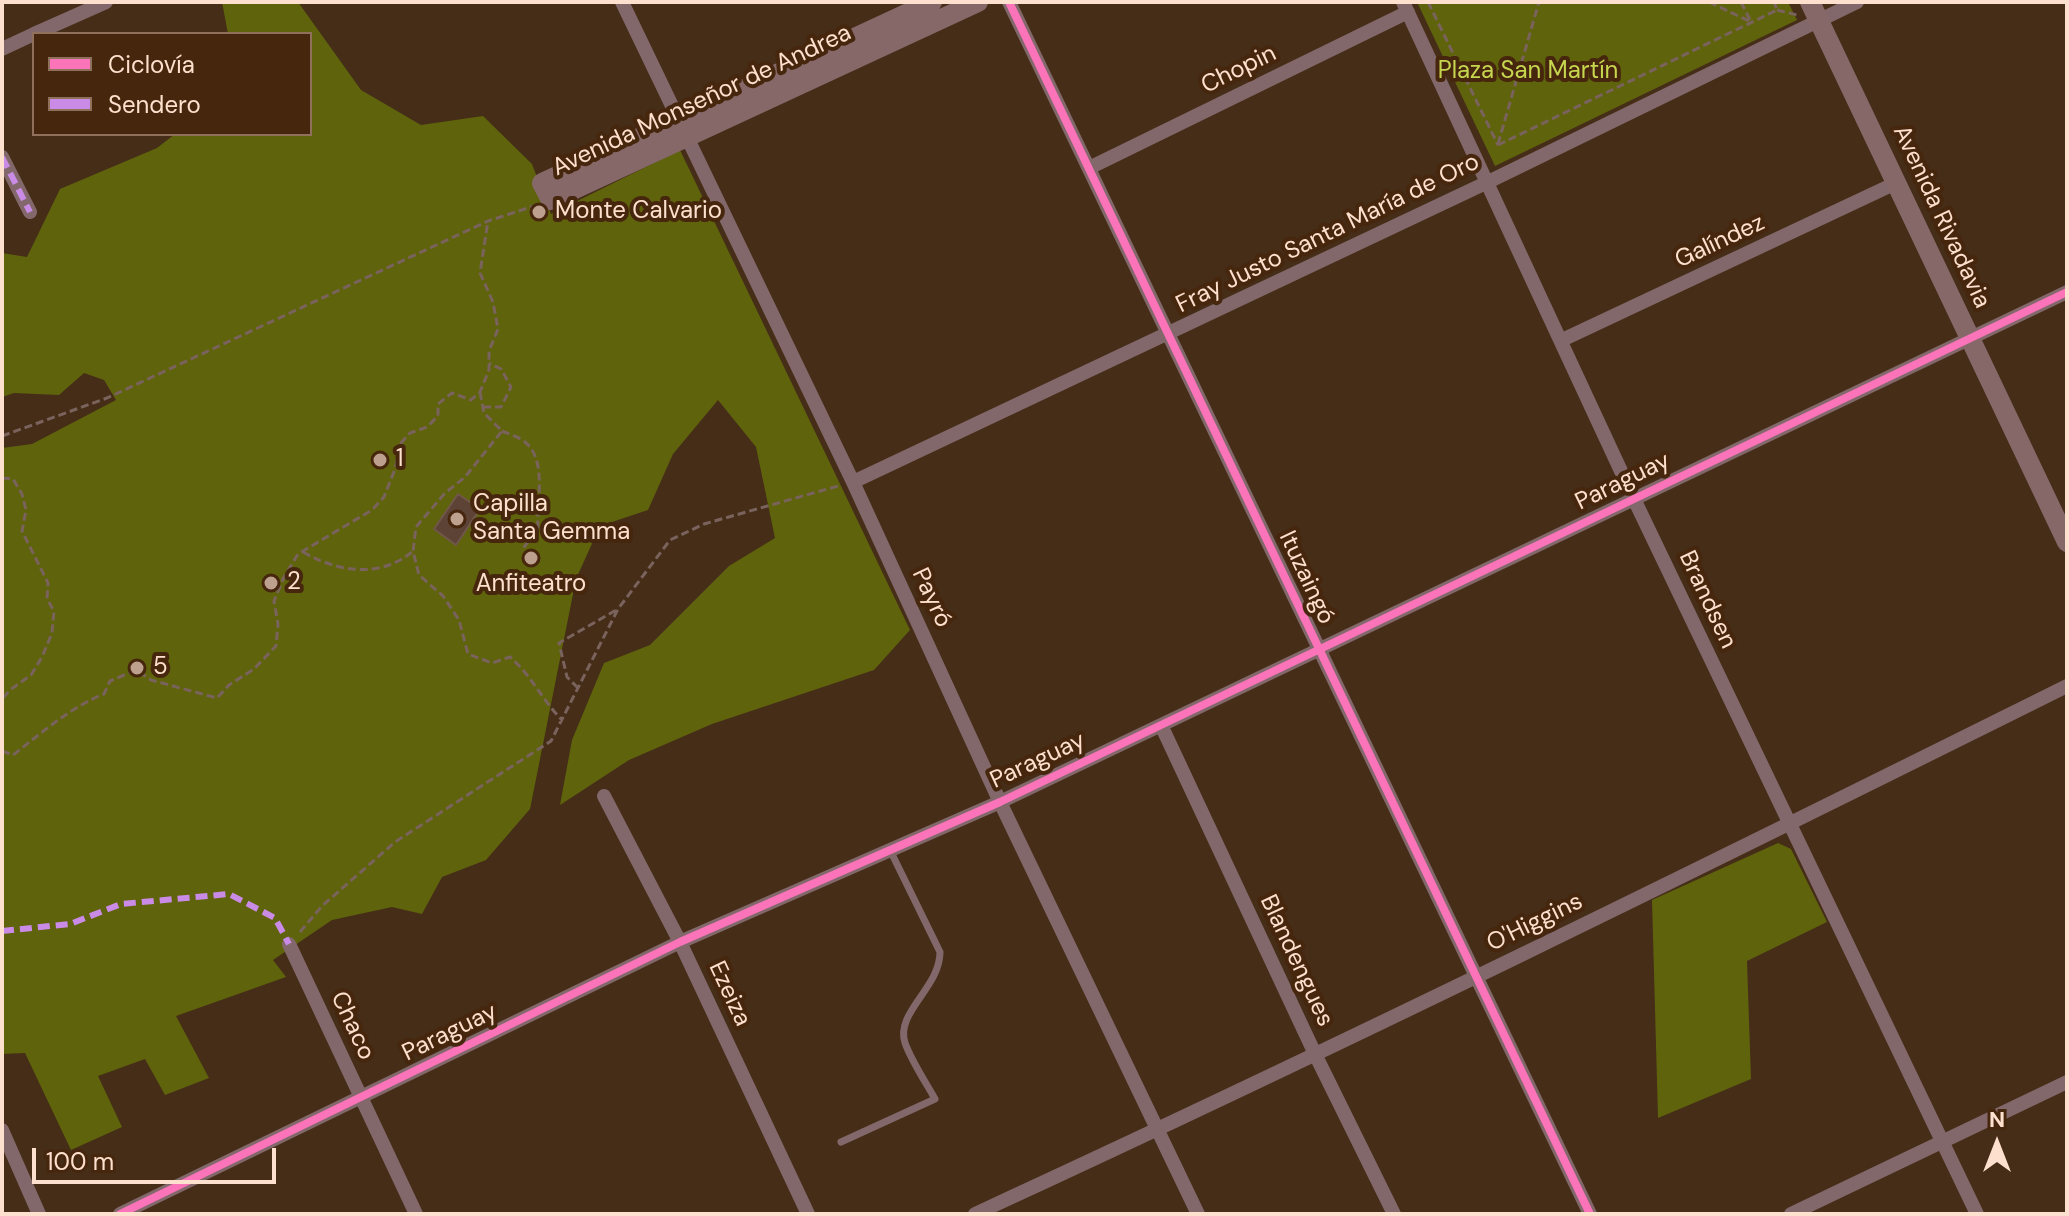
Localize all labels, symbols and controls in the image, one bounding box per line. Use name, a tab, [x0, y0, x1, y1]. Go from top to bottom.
street label: Avenida Monseñor de Andrea	[548, 19, 856, 183]
legend	[32, 32, 312, 136]
street label: Chopin	[1197, 40, 1281, 100]
text: Ciclovía	[108, 49, 195, 80]
park label: Plaza San Martín	[1438, 58, 1618, 86]
text: Sendero	[108, 89, 201, 120]
street label: Avenida Rivadavia	[1886, 121, 1996, 313]
street label: Fray Justo Santa María de Oro	[1172, 148, 1484, 320]
place label: Monte Calvario	[555, 198, 722, 226]
marker: Monte Calvario	[530, 203, 548, 221]
street label: Galíndez	[1671, 209, 1769, 275]
place label: 1	[396, 446, 403, 474]
street label: Paraguay	[1571, 447, 1675, 517]
marker: 1	[371, 451, 389, 469]
place label: Capilla Santa Gemma	[473, 491, 630, 547]
marker: Capilla Santa Gemma	[448, 510, 466, 528]
street label: Ituzaingó	[1272, 527, 1340, 629]
street label: Brandsen	[1672, 546, 1742, 654]
marker: Anfiteatro	[522, 549, 540, 567]
street label: Payró	[905, 564, 957, 632]
place label: 2	[287, 569, 301, 597]
place label: Anfiteatro	[476, 571, 586, 599]
marker: 2	[262, 574, 280, 592]
place label: 5	[153, 654, 168, 682]
marker: 5	[128, 659, 146, 677]
street label: Paraguay	[986, 726, 1090, 796]
street label: O'Higgins	[1482, 888, 1588, 958]
street label: Blandengues	[1253, 891, 1339, 1031]
street label: Ezeiza	[702, 957, 756, 1031]
street label: Chaco	[324, 987, 380, 1065]
street label: Paraguay	[398, 998, 502, 1068]
north arrow	[1957, 1104, 2037, 1184]
text: N	[1989, 1105, 2005, 1134]
scale bar	[36, 1132, 280, 1182]
text: 100 m	[46, 1146, 114, 1177]

